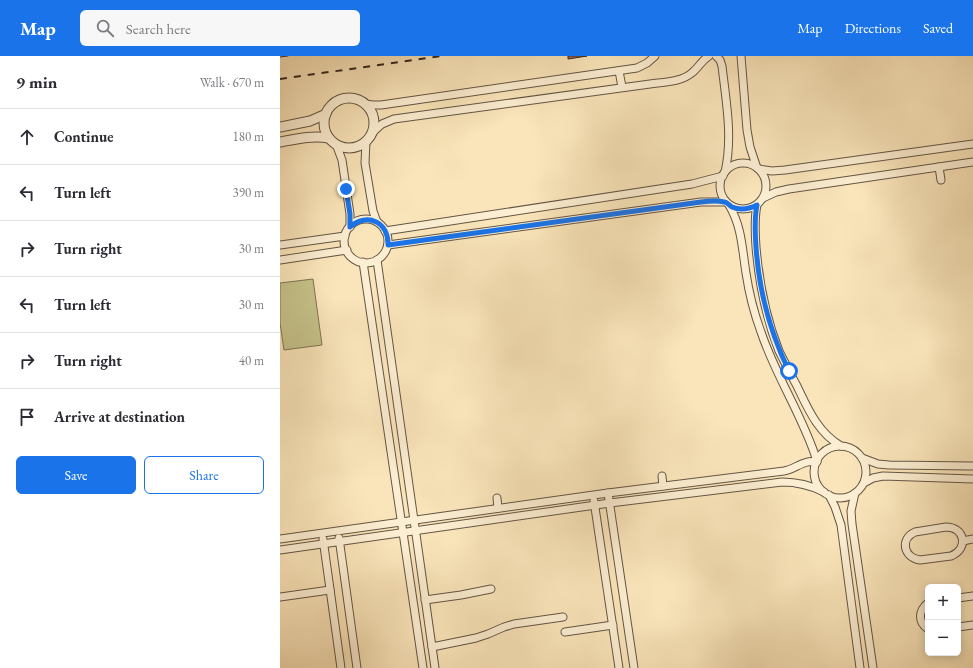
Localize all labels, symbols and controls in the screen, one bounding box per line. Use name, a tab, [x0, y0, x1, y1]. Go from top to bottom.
search box	[80, 10, 360, 46]
text: Map	[20, 16, 56, 41]
icon: search	[94, 17, 116, 39]
text: Search here	[126, 19, 191, 38]
text: Map	[797, 19, 823, 37]
text: Directions	[845, 19, 901, 37]
text: Saved	[923, 19, 953, 37]
text: 9 min	[16, 71, 57, 93]
text: Walk · 670 m	[200, 74, 264, 91]
icon: ahead	[16, 126, 38, 148]
text: Continue	[54, 127, 114, 146]
text: 180 m	[233, 128, 264, 145]
route end	[337, 180, 355, 198]
icon: left	[16, 182, 38, 204]
text: Turn left	[54, 183, 111, 202]
text: 390 m	[233, 184, 264, 201]
icon: right	[16, 238, 38, 260]
text: Turn right	[54, 239, 122, 258]
text: 30 m	[239, 240, 264, 257]
icon: left	[16, 294, 38, 316]
text: Turn left	[54, 295, 111, 314]
text: 30 m	[239, 296, 264, 313]
icon: right	[16, 350, 38, 372]
text: Turn right	[54, 351, 122, 370]
text: 40 m	[239, 352, 264, 369]
route start	[780, 362, 798, 380]
icon: arrive	[16, 406, 38, 428]
text: Arrive at destination	[54, 407, 185, 426]
button: Save	[16, 456, 136, 494]
button: Share	[144, 456, 264, 494]
map controls	[925, 584, 961, 656]
button: +	[925, 584, 961, 620]
button: −	[925, 620, 961, 656]

